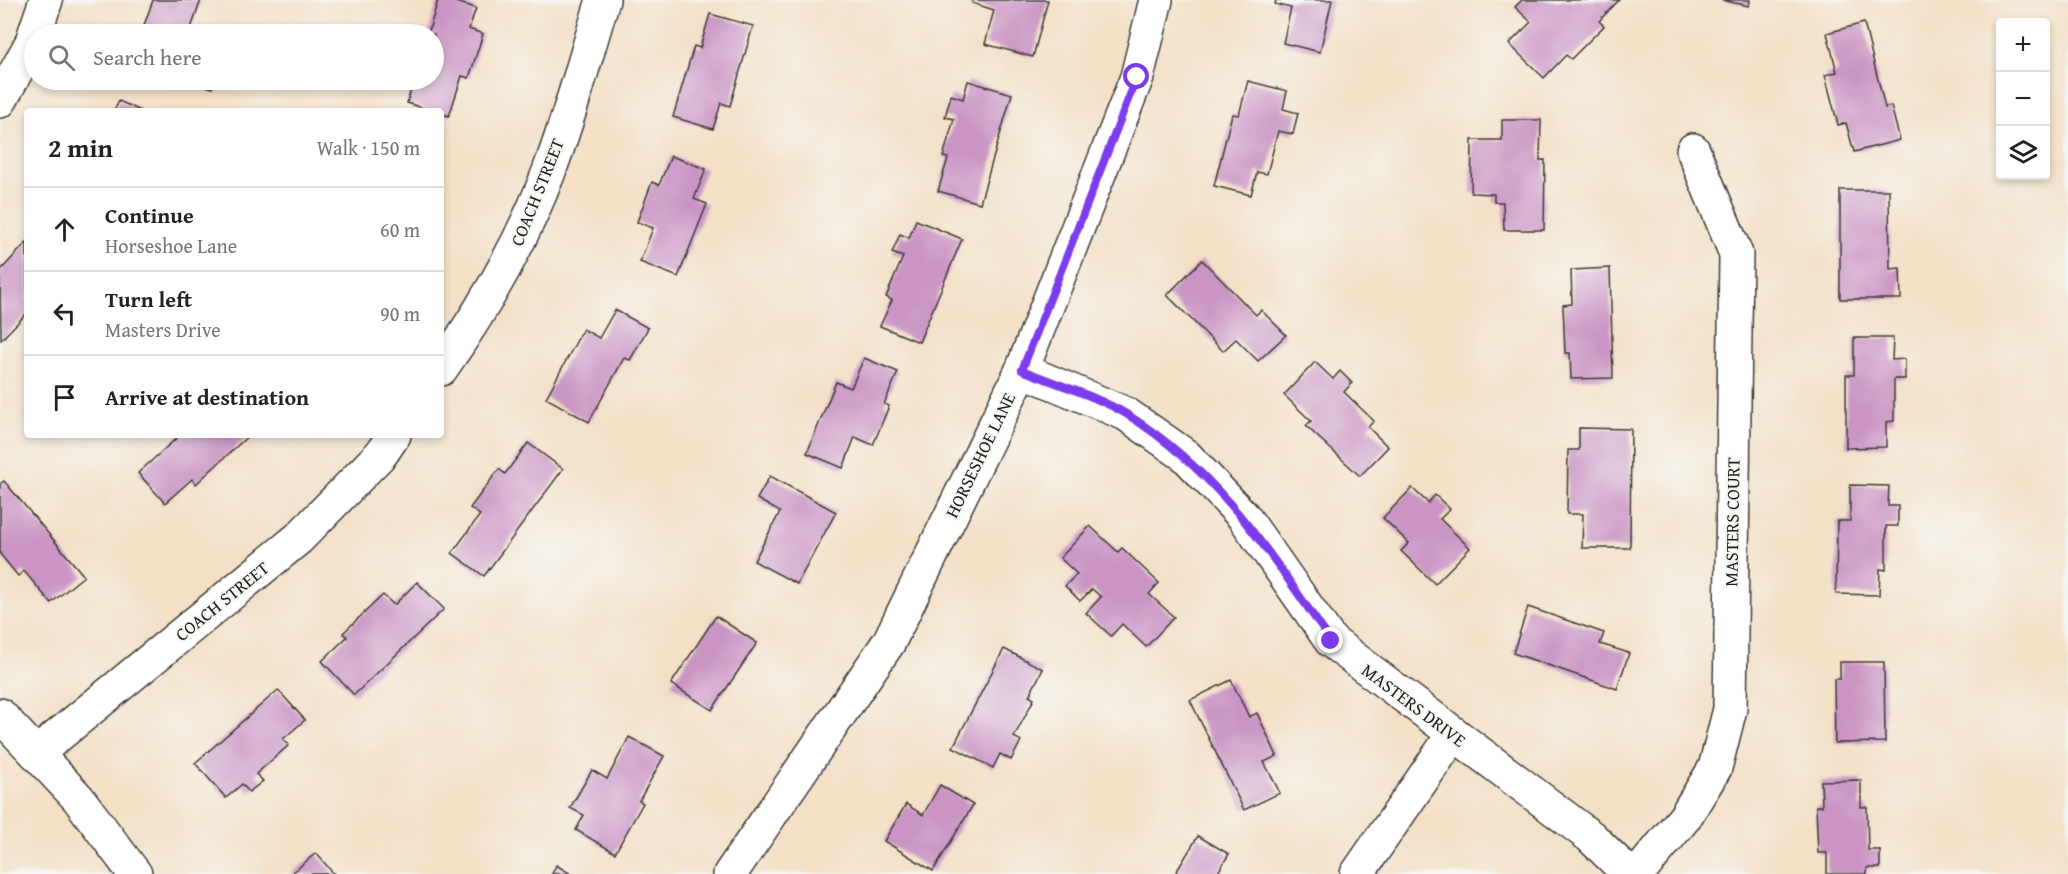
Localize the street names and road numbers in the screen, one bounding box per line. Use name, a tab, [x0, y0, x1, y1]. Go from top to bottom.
street label: COACH STREET	[503, 134, 571, 250]
street label: HORSESHOE LANE	[938, 388, 1022, 522]
street label: MASTERS COURT	[1717, 457, 1747, 587]
street label: COACH STREET	[169, 555, 275, 647]
street label: MASTERS DRIVE	[1356, 657, 1472, 753]

